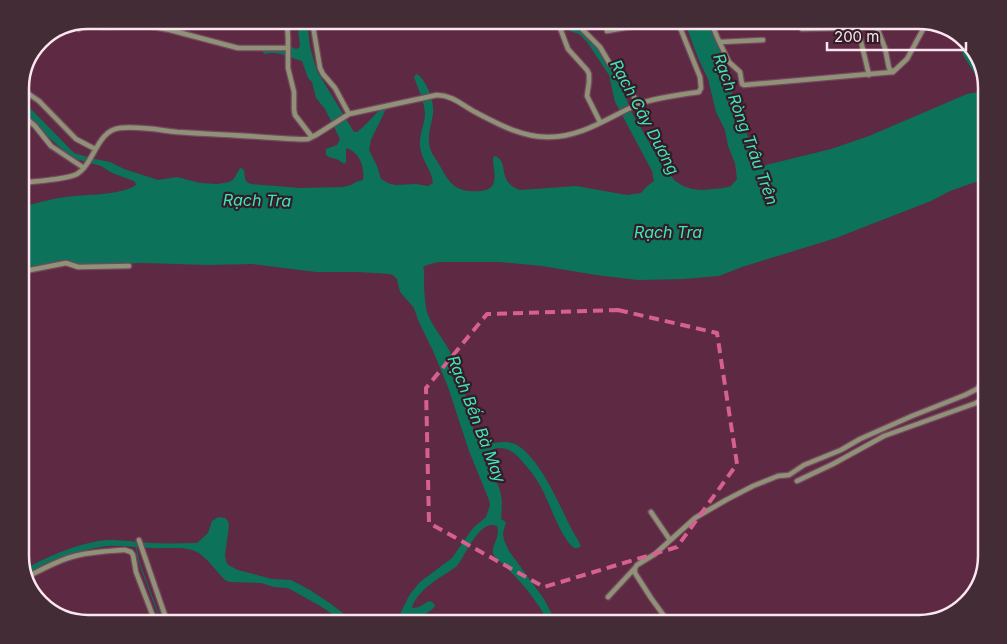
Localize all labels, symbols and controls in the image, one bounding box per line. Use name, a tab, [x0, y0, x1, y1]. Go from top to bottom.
scale bar	[827, 20, 966, 52]
text: 200 m	[834, 27, 879, 46]
water label: Rạch Ròng Trâu Trên	[709, 51, 783, 207]
water label: Rạch Cây Dương	[606, 56, 684, 178]
water label: Rạch Tra	[223, 189, 291, 211]
water label: Rạch Tra	[634, 222, 702, 242]
water label: Rạch Bến Bà May	[444, 353, 511, 486]

